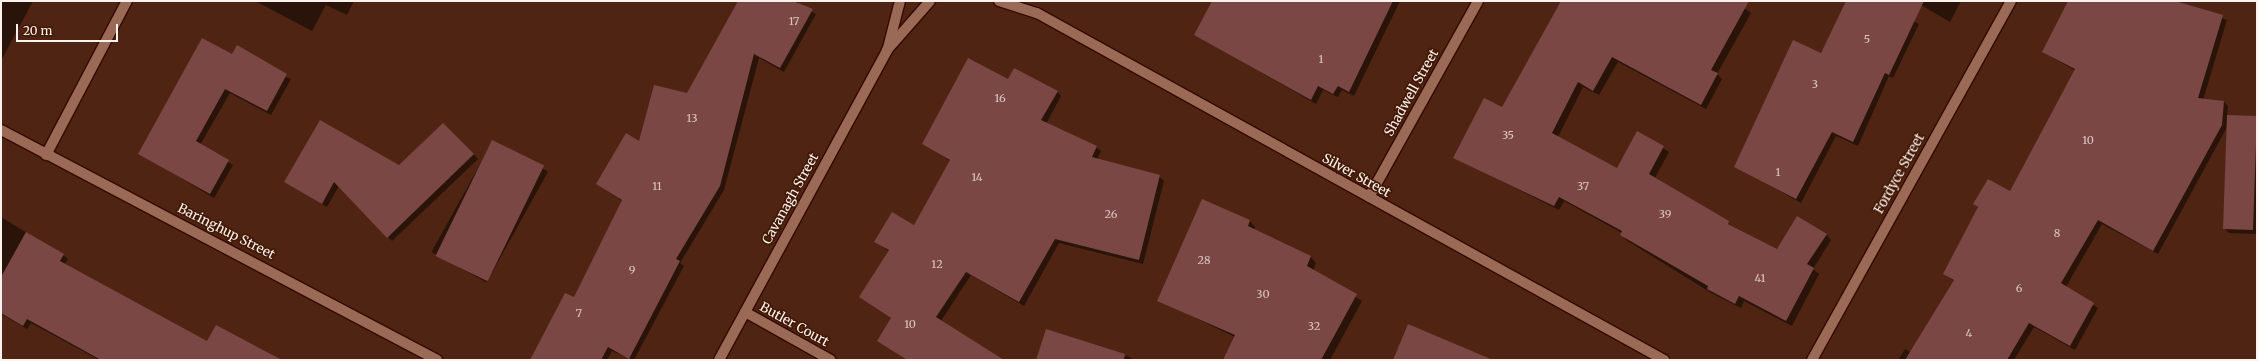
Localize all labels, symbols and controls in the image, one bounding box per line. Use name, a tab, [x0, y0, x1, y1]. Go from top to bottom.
house number: 17	[789, 14, 799, 28]
scale bar	[18, 16, 120, 42]
text: 20 m	[23, 23, 52, 38]
house number: 5	[1864, 32, 1870, 46]
street label: Shadwell Street	[1382, 47, 1442, 139]
house number: 1	[1319, 52, 1323, 66]
house number: 3	[1812, 77, 1818, 91]
house number: 16	[994, 91, 1006, 105]
house number: 13	[687, 111, 697, 125]
house number: 35	[1502, 128, 1514, 142]
street label: Fordyce Street	[1872, 131, 1928, 217]
house number: 10	[2082, 133, 2094, 147]
street label: Cavanagh Street	[760, 151, 822, 247]
street label: Silver Street	[1319, 151, 1393, 201]
house number: 1	[1776, 165, 1780, 179]
house number: 14	[971, 170, 983, 184]
house number: 11	[652, 179, 662, 193]
house number: 37	[1577, 179, 1589, 193]
street label: Baringhup Street	[175, 201, 277, 263]
house number: 26	[1105, 207, 1117, 221]
house number: 39	[1659, 207, 1671, 221]
house number: 8	[2054, 226, 2060, 240]
house number: 28	[1198, 253, 1210, 267]
house number: 12	[931, 257, 943, 271]
house number: 9	[629, 263, 635, 277]
house number: 41	[1755, 271, 1765, 285]
house number: 6	[2016, 281, 2022, 295]
house number: 30	[1256, 287, 1270, 301]
street label: Butler Court	[757, 300, 831, 350]
house number: 7	[576, 306, 582, 320]
house number: 10	[904, 317, 916, 331]
house number: 32	[1308, 319, 1320, 333]
house number: 4	[1966, 326, 1972, 340]

